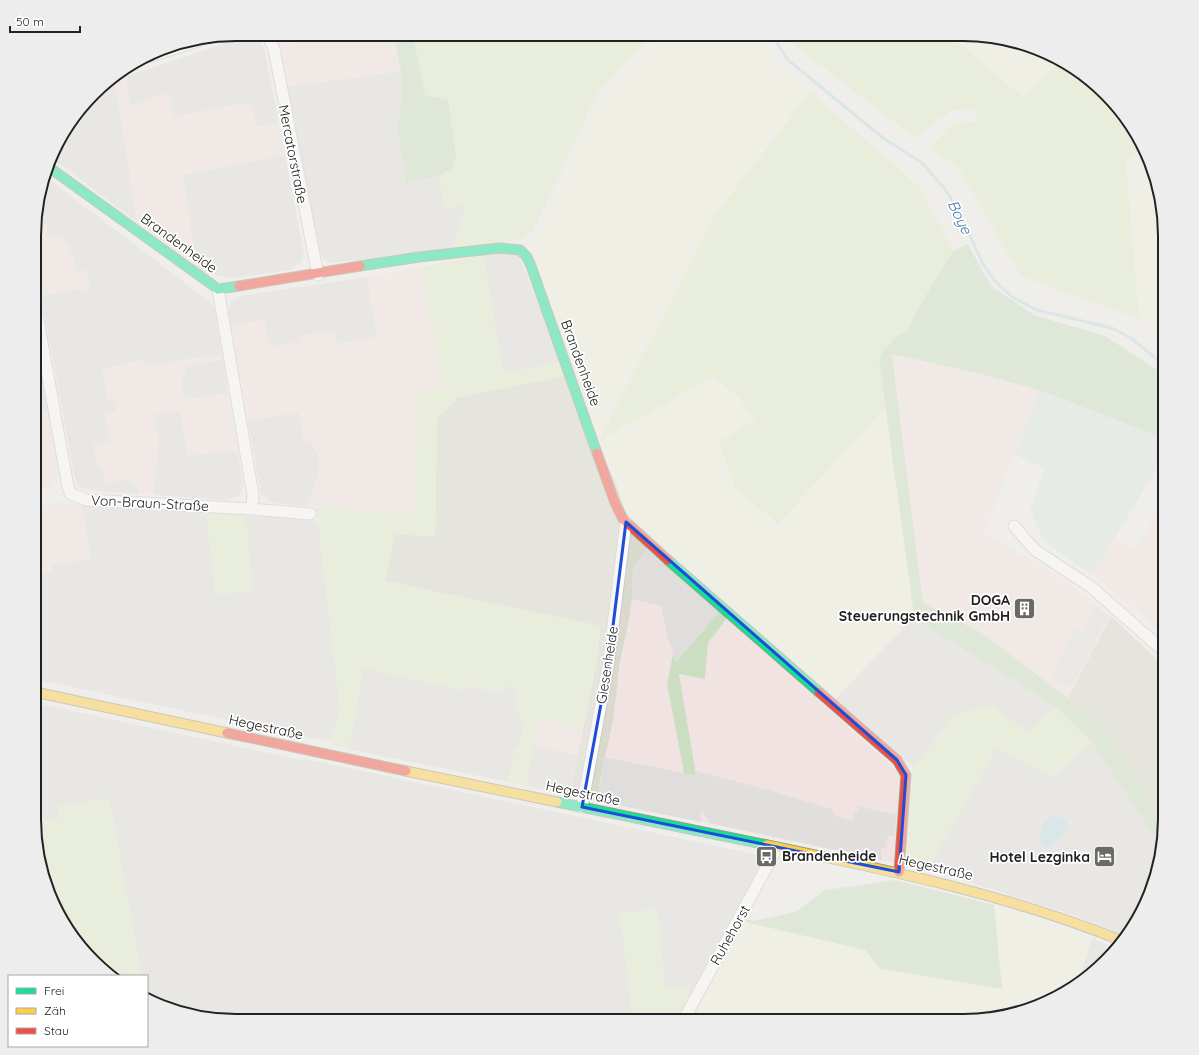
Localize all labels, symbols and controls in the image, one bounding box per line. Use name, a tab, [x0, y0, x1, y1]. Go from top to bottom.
scale bar	[10, 8, 80, 34]
text: 50 m	[16, 14, 44, 29]
street label: Mercatorstraße	[275, 103, 311, 205]
water label: Boye	[944, 197, 977, 238]
street label: Brandenheide	[137, 209, 221, 277]
street label: Brandenheide	[557, 317, 605, 409]
street label: Von-Braun-Straße	[91, 491, 209, 515]
place label: DOGA Steuerungstechnik GmbH	[839, 591, 1010, 625]
building icon: DOGA Steuerungstechnik GmbH	[1012, 595, 1038, 621]
street label: Giesenheide	[592, 625, 622, 705]
street label: Hegestraße	[227, 710, 305, 744]
street label: Hegestraße	[544, 776, 622, 810]
bus stop icon: Brandenheide	[754, 843, 780, 869]
hotel icon: Hotel Lezginka	[1092, 844, 1118, 870]
place label: Brandenheide	[782, 847, 876, 865]
place label: Hotel Lezginka	[989, 848, 1090, 866]
street label: Hegestraße	[897, 850, 975, 884]
street label: Ruhehorst	[706, 901, 754, 968]
legend	[8, 975, 148, 1047]
text: Frei	[44, 983, 64, 998]
text: Zäh	[44, 1003, 66, 1018]
text: Stau	[44, 1023, 69, 1038]

